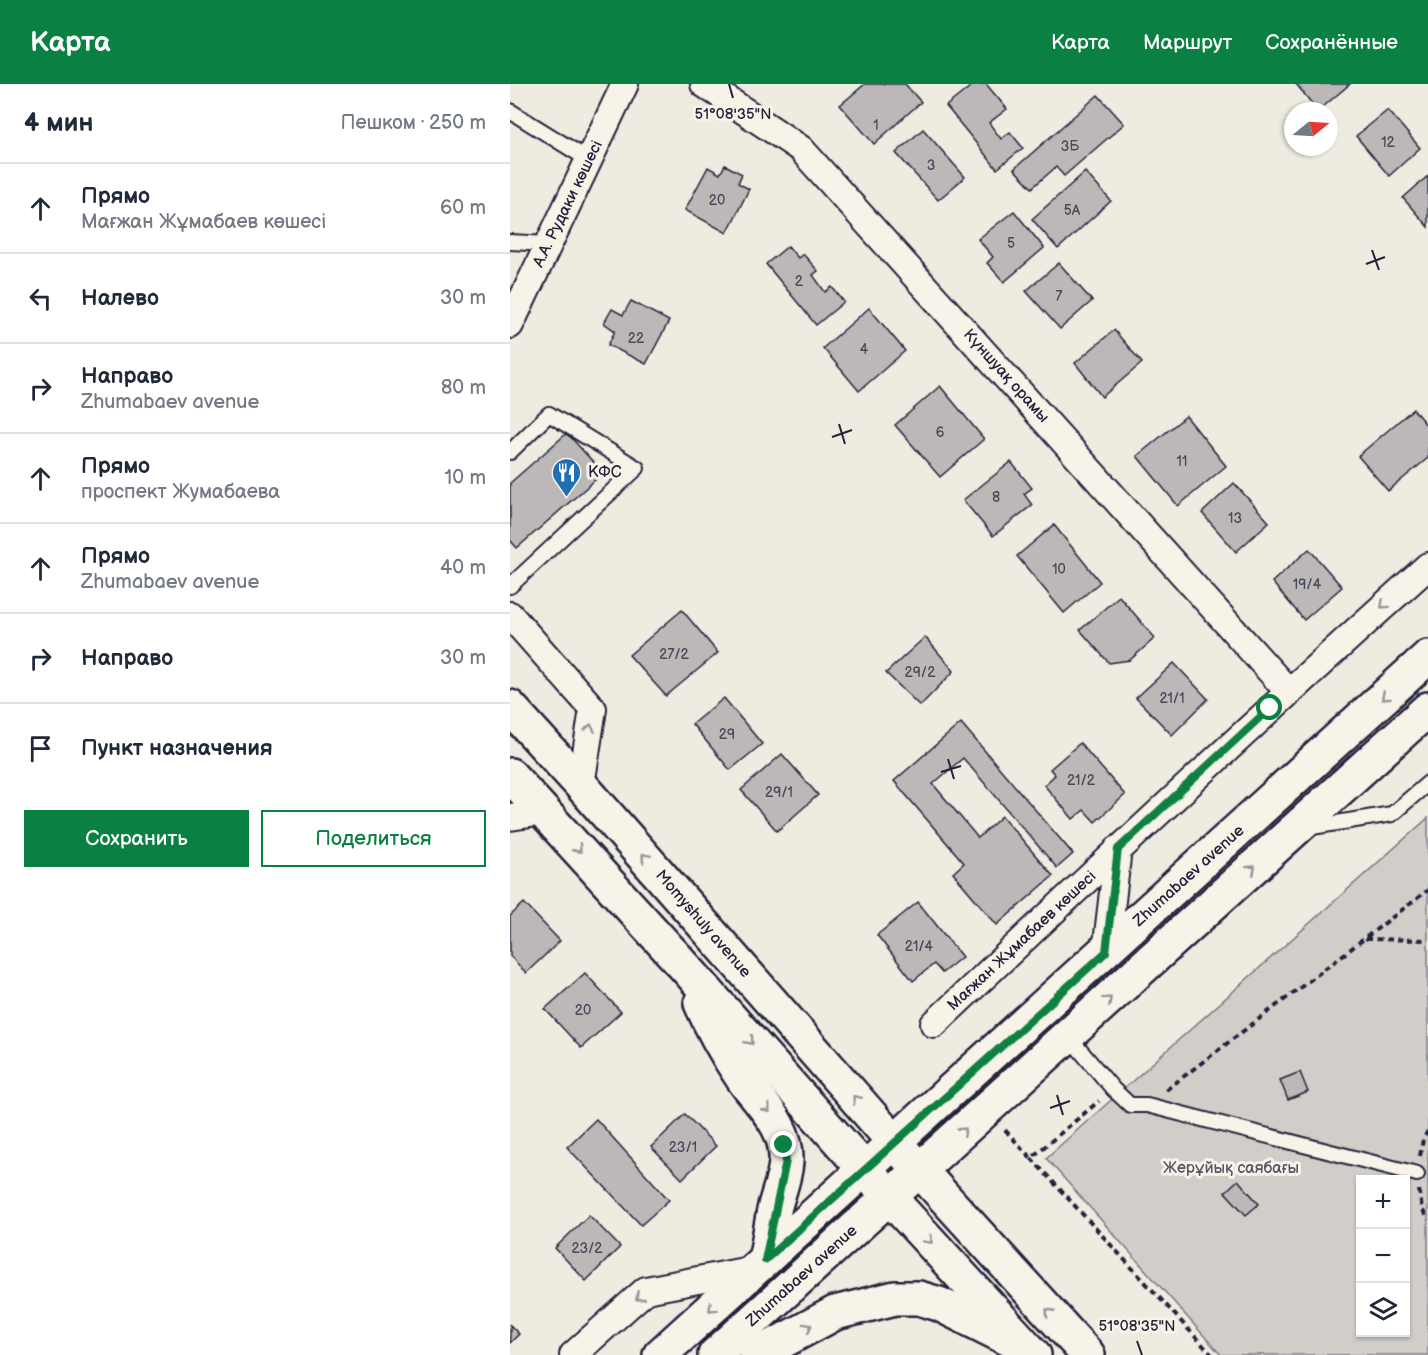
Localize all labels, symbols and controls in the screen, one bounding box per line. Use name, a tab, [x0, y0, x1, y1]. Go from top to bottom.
text: Карта	[30, 26, 110, 59]
text: Карта	[1051, 30, 1110, 55]
text: Маршрут	[1143, 30, 1232, 55]
text: Сохранённые	[1265, 30, 1398, 55]
north arrow	[1284, 102, 1338, 156]
text: 51°08'35"N	[695, 105, 771, 124]
text: 4 мин	[24, 108, 93, 139]
text: Пешком · 250 m	[341, 111, 486, 135]
house number: 1	[873, 117, 879, 134]
house number: 12	[1381, 134, 1396, 151]
street label: А.А. Рудаки көшесі	[529, 138, 607, 271]
house number: 3Б	[1061, 138, 1079, 155]
house number: 3	[927, 157, 935, 174]
text: Прямо	[81, 183, 150, 210]
icon: ahead	[24, 192, 57, 225]
house number: 20	[709, 192, 725, 209]
text: 60 m	[440, 196, 486, 220]
house number: 5А	[1064, 202, 1081, 219]
text: Мағжан Жұмабаев көшесі	[81, 210, 326, 234]
house number: 5	[1007, 235, 1015, 252]
house number: 2	[795, 273, 804, 290]
icon: left	[24, 282, 57, 315]
text: Налево	[81, 285, 159, 312]
text: 30 m	[440, 286, 486, 310]
house number: 7	[1056, 288, 1063, 305]
street label: Күншуақ орамы	[959, 325, 1053, 427]
house number: 22	[628, 330, 645, 347]
house number: 4	[860, 341, 869, 358]
text: Направо	[81, 363, 173, 390]
icon: right	[24, 372, 57, 405]
text: 80 m	[441, 376, 486, 400]
text: Zhumabaev avenue	[81, 390, 259, 414]
house number: 6	[936, 424, 945, 441]
text: Прямо	[81, 453, 150, 480]
house number: 11	[1177, 453, 1187, 470]
restaurant icon: КФС	[551, 456, 583, 498]
icon: ahead	[24, 462, 57, 495]
place label: КФС	[588, 463, 622, 482]
text: 10 m	[445, 466, 486, 490]
text: проспект Жумабаева	[81, 480, 280, 504]
house number: 8	[992, 489, 1000, 506]
house number: 13	[1228, 510, 1242, 527]
text: Прямо	[81, 543, 150, 570]
icon: ahead	[24, 552, 57, 585]
text: 40 m	[440, 556, 486, 580]
house number: 10	[1052, 561, 1066, 578]
text: Zhumabaev avenue	[81, 570, 259, 594]
house number: 19/4	[1293, 576, 1322, 593]
one-way arrow	[1381, 598, 1391, 609]
icon: right	[24, 642, 57, 675]
text: Направо	[81, 645, 173, 672]
text: 30 m	[440, 646, 486, 670]
house number: 27/2	[659, 646, 690, 663]
house number: 29/2	[905, 664, 936, 681]
house number: 21/1	[1159, 690, 1185, 707]
one-way arrow	[1381, 690, 1392, 701]
route start	[1256, 694, 1282, 720]
one-way arrow	[584, 723, 596, 732]
house number: 29	[719, 726, 735, 743]
icon: arrive	[24, 732, 57, 765]
text: Пункт назначения	[81, 735, 273, 762]
house number: 21/2	[1067, 772, 1096, 789]
house number: 29/1	[765, 784, 793, 801]
button: Сохранить	[24, 810, 249, 867]
button: Поделиться	[261, 810, 486, 867]
street label: Zhumabaev avenue	[1129, 821, 1249, 931]
one-way arrow	[570, 842, 581, 853]
one-way arrow	[641, 854, 652, 864]
one-way arrow	[1245, 865, 1256, 876]
street label: Momyshuly avenue	[651, 866, 755, 982]
street label: Мағжан Жұмабаев көшесі	[944, 867, 1100, 1015]
house number: 21/4	[905, 938, 934, 955]
one-way arrow	[1101, 996, 1111, 1007]
house number: 20	[575, 1002, 591, 1019]
one-way arrow	[743, 1034, 754, 1045]
one-way arrow	[853, 1095, 864, 1106]
one-way arrow	[760, 1102, 771, 1113]
one-way arrow	[957, 1127, 967, 1138]
route end	[770, 1131, 796, 1157]
house number: 23/1	[669, 1139, 697, 1156]
park label: Жерұйық саябағы	[1163, 1159, 1299, 1178]
map controls	[1356, 1175, 1410, 1337]
button: +	[1356, 1175, 1410, 1229]
street label: Zhumabaev avenue	[742, 1221, 862, 1331]
button: −	[1356, 1229, 1410, 1283]
one-way arrow	[922, 1234, 933, 1244]
house number: 23/2	[571, 1240, 603, 1257]
button: layers	[1356, 1283, 1410, 1337]
one-way arrow	[635, 1290, 646, 1301]
one-way arrow	[709, 1301, 719, 1312]
one-way arrow	[1045, 1308, 1056, 1318]
text: 51°08'35"N	[1099, 1317, 1175, 1336]
one-way arrow	[802, 1323, 813, 1335]

